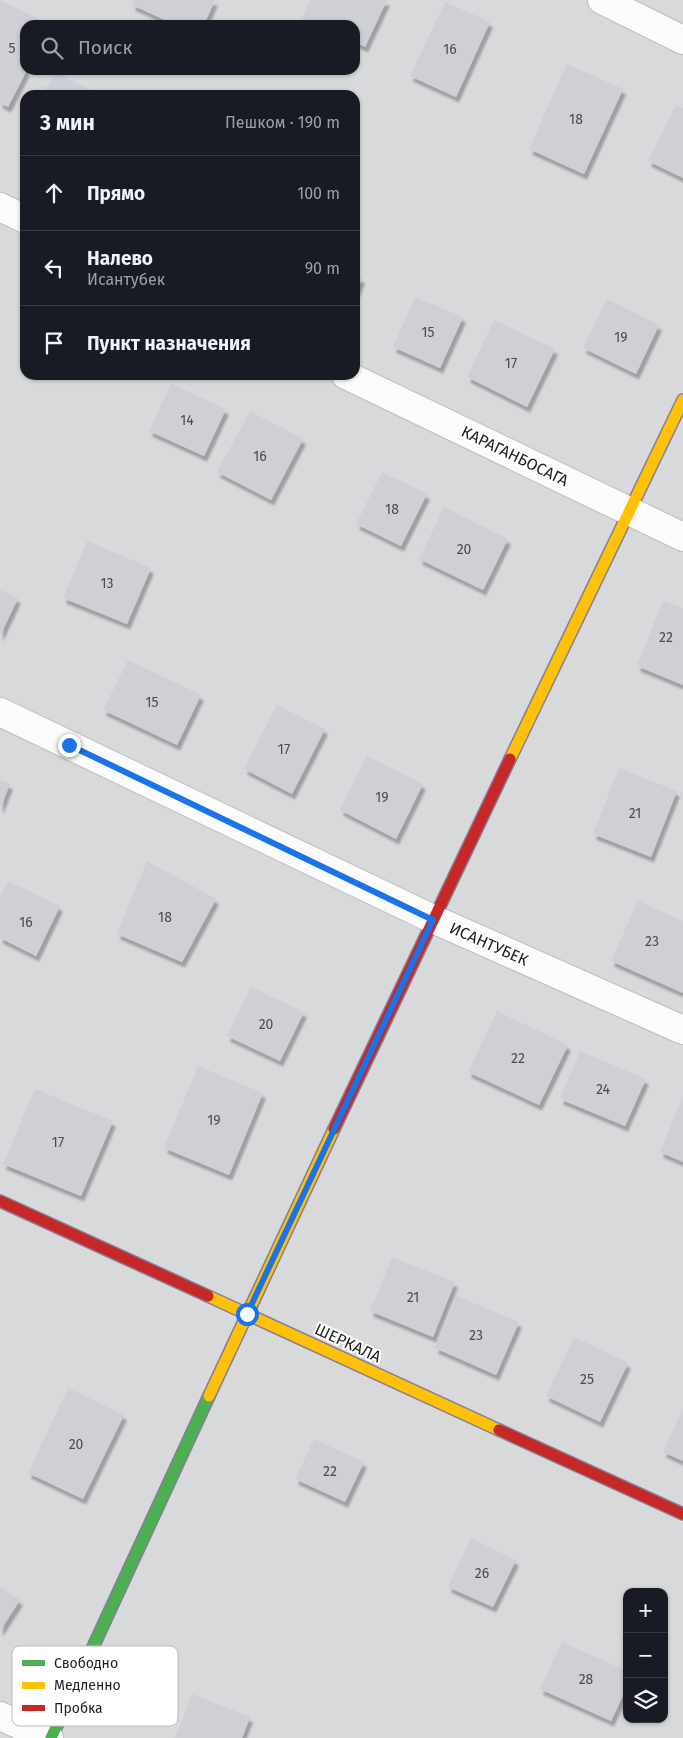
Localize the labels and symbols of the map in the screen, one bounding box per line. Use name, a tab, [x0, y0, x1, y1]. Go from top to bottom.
house number: 5	[8, 40, 16, 57]
house number: 16	[443, 41, 457, 58]
house number: 18	[569, 111, 583, 128]
house number: 15	[421, 324, 435, 341]
house number: 19	[614, 329, 628, 346]
house number: 17	[505, 355, 517, 372]
house number: 14	[180, 412, 194, 429]
street label: КАРАГАНБОСАГА	[458, 422, 572, 491]
house number: 16	[253, 448, 267, 465]
house number: 18	[385, 501, 399, 518]
house number: 20	[457, 541, 472, 558]
house number: 13	[100, 575, 114, 592]
house number: 22	[659, 629, 673, 646]
house number: 15	[145, 694, 159, 711]
route end	[58, 734, 81, 757]
house number: 17	[278, 741, 290, 758]
house number: 19	[375, 789, 389, 806]
house number: 21	[629, 805, 641, 822]
house number: 18	[158, 909, 172, 926]
house number: 16	[19, 914, 33, 931]
street label: ИСАНТУБЕК	[447, 918, 532, 970]
house number: 23	[645, 933, 659, 950]
house number: 20	[259, 1016, 274, 1033]
house number: 22	[511, 1050, 525, 1067]
house number: 24	[596, 1081, 611, 1098]
house number: 19	[207, 1112, 221, 1129]
house number: 17	[52, 1134, 64, 1151]
house number: 21	[407, 1289, 419, 1306]
route start	[236, 1303, 259, 1326]
street label: ШЕРКАЛА	[312, 1319, 385, 1367]
house number: 23	[469, 1327, 483, 1344]
house number: 25	[580, 1371, 594, 1388]
house number: 20	[69, 1436, 84, 1453]
house number: 22	[323, 1463, 337, 1480]
house number: 26	[475, 1565, 489, 1582]
legend	[12, 1646, 178, 1726]
text: Свободно	[54, 1655, 118, 1672]
house number: 28	[579, 1671, 594, 1688]
text: Медленно	[54, 1677, 121, 1694]
text: Пробка	[54, 1700, 103, 1717]

